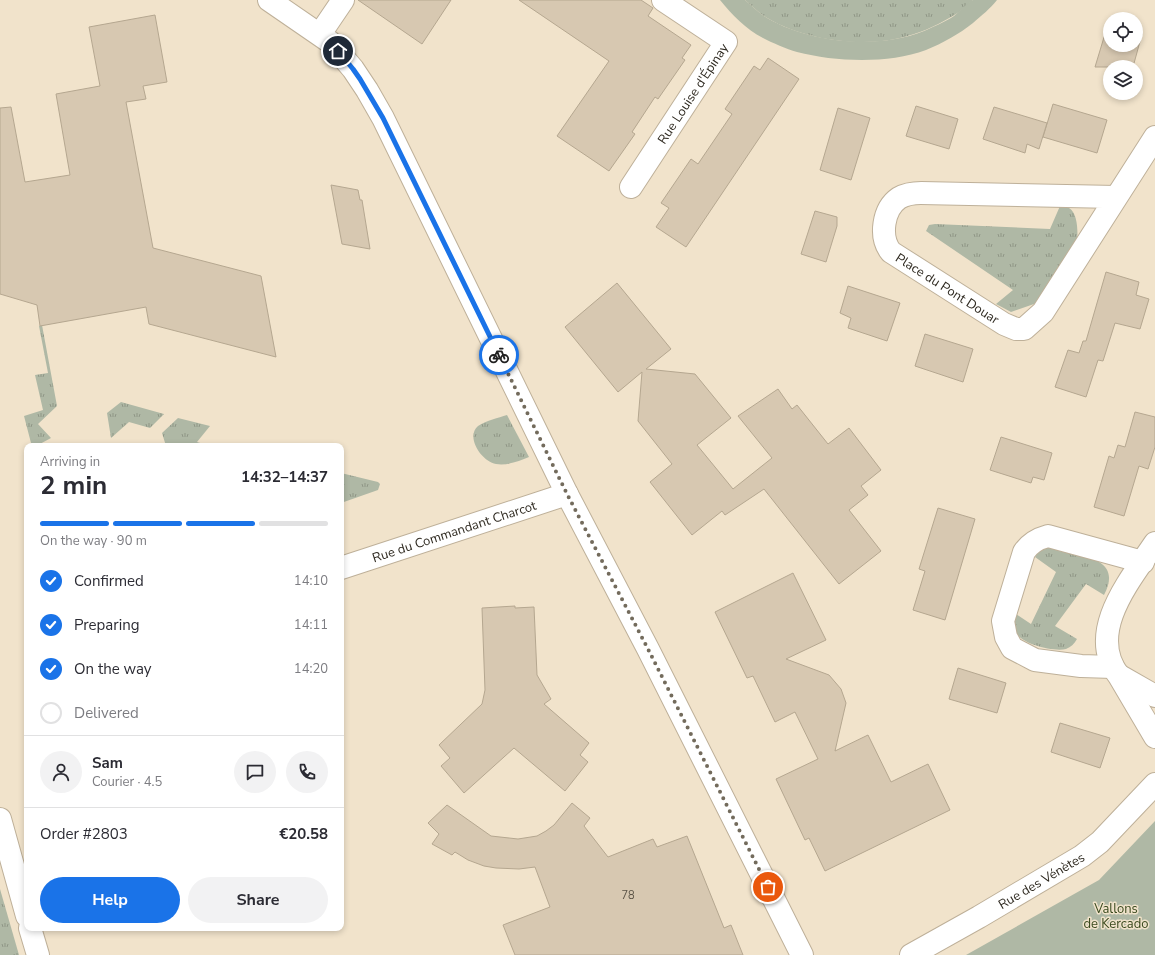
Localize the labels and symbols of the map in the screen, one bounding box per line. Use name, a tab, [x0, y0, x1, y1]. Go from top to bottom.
pin	[321, 34, 355, 68]
street label: Rue Louise d'Épinay	[654, 40, 733, 148]
street label: Place du Pont Douar	[892, 249, 1003, 329]
courier	[479, 335, 519, 375]
street label: Rue du Commandant Charcot	[370, 497, 539, 567]
street label: Rue des Vénètes	[995, 849, 1088, 914]
pin	[751, 870, 785, 904]
house number: 78	[621, 888, 635, 903]
park label: Vallons de Kercado	[1084, 900, 1148, 933]

